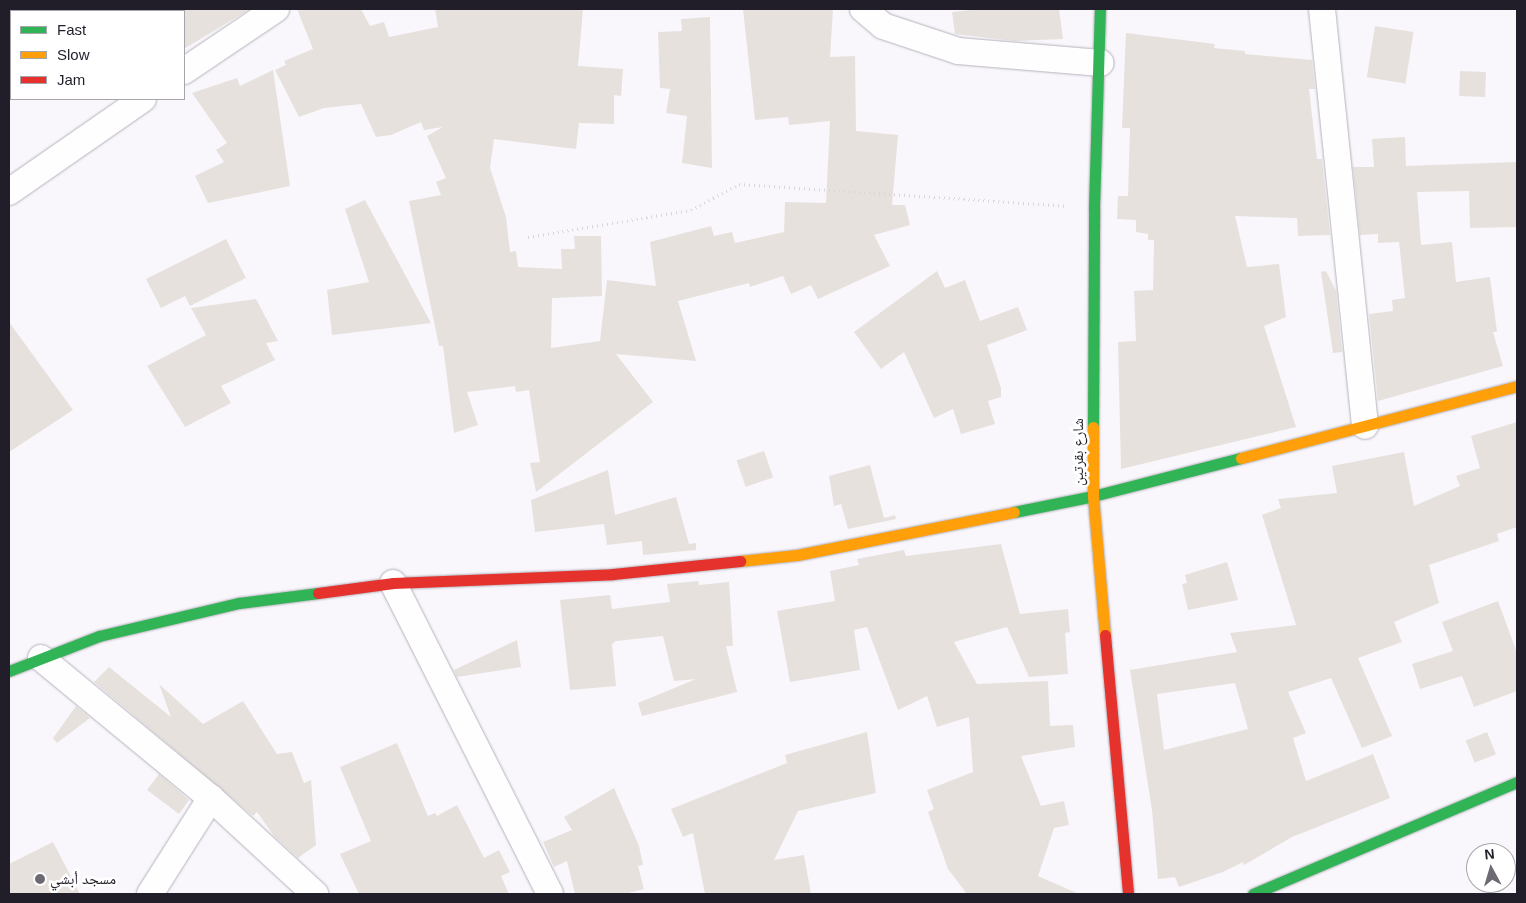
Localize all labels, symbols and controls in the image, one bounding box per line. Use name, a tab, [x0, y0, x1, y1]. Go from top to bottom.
legend	[10, 10, 185, 100]
text: Fast	[57, 21, 86, 38]
text: Slow	[57, 46, 90, 63]
text: Jam	[57, 71, 85, 88]
street label: شارع بقرتين	[1069, 418, 1087, 486]
north arrow	[1466, 843, 1516, 893]
text: N	[1484, 846, 1495, 863]
place label: مسجد أبشي	[50, 870, 116, 888]
marker: مسجد أبشي	[34, 873, 46, 885]

